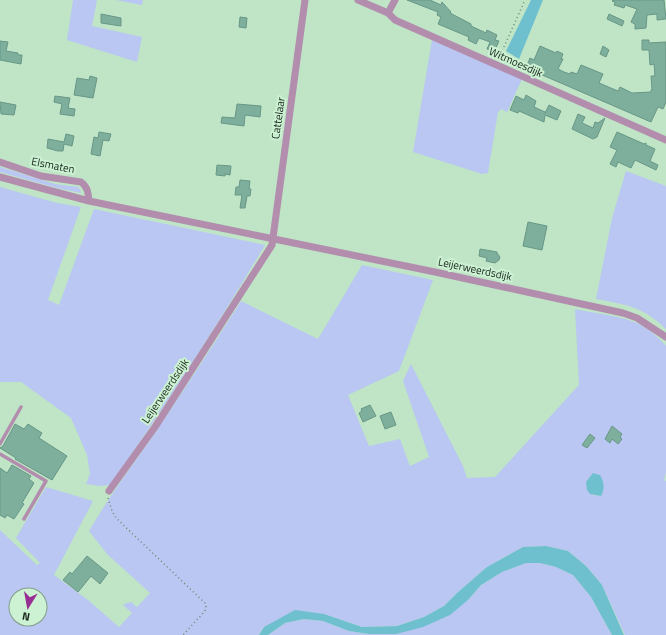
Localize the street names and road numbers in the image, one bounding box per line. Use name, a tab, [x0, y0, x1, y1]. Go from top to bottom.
street label: Witmoesdijk	[486, 43, 546, 81]
street label: Cattelaar	[267, 96, 289, 140]
street label: Elsmaten	[30, 153, 76, 177]
street label: Leijerweerdsdijk	[437, 253, 514, 285]
street label: Leijerweerdsdijk	[137, 355, 193, 427]

